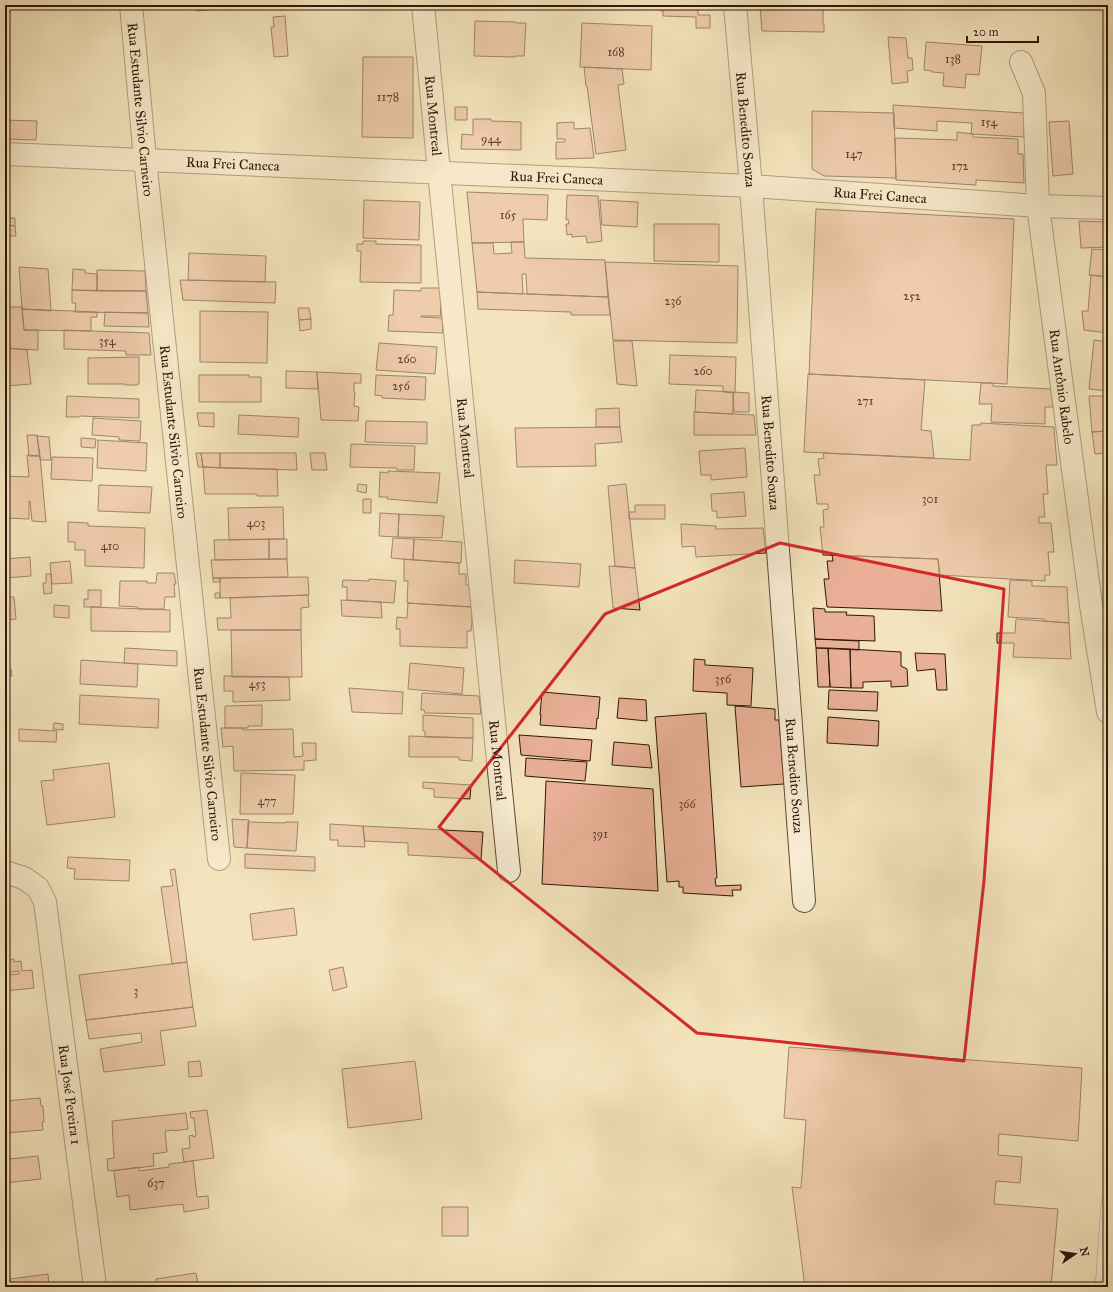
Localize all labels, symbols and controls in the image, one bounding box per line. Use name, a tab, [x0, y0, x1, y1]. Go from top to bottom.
scale bar	[967, 18, 1038, 44]
street label: Rua Estudante Silvio Carneiro	[124, 22, 157, 197]
text: 20 m	[973, 25, 999, 39]
house number: 168	[607, 45, 625, 59]
house number: 138	[945, 52, 961, 66]
street label: Rua Benedito Souza	[732, 71, 759, 188]
street label: Rua Montreal	[421, 75, 445, 157]
house number: 1178	[377, 90, 399, 104]
house number: 154	[981, 115, 998, 129]
house number: 944	[481, 132, 501, 146]
house number: 147	[845, 147, 863, 161]
street label: Rua Frei Caneca	[186, 154, 280, 175]
house number: 172	[951, 159, 969, 173]
street label: Rua Frei Caneca	[509, 168, 604, 189]
street label: Rua Frei Caneca	[833, 184, 927, 207]
house number: 165	[500, 208, 517, 222]
house number: 252	[903, 289, 921, 303]
house number: 236	[665, 294, 682, 308]
street label: Rua Antônio Rabelo	[1045, 328, 1078, 445]
house number: 354	[99, 334, 116, 348]
street label: Rua Estudante Silvio Carneiro	[156, 344, 191, 520]
house number: 260	[397, 352, 417, 366]
house number: 260	[693, 364, 713, 378]
house number: 256	[392, 379, 411, 393]
street label: Rua Benedito Souza	[758, 394, 783, 511]
house number: 271	[857, 394, 874, 408]
street label: Rua Montreal	[453, 397, 478, 479]
house number: 301	[922, 492, 938, 506]
house number: 403	[247, 516, 265, 530]
house number: 410	[101, 539, 119, 553]
street label: Rua Estudante Silvio Carneiro	[190, 666, 225, 842]
house number: 356	[715, 672, 732, 686]
house number: 453	[248, 677, 266, 691]
street label: Rua Benedito Souza	[781, 717, 807, 834]
street label: Rua Montreal	[485, 719, 510, 802]
house number: 477	[258, 794, 276, 808]
house number: 366	[678, 797, 696, 811]
house number: 391	[592, 827, 608, 841]
house number: 3	[134, 984, 139, 998]
street label: Rua José Pereira 1	[55, 1044, 84, 1146]
house number: 637	[147, 1176, 165, 1190]
north arrow	[1055, 1234, 1095, 1274]
text: N	[1077, 1246, 1092, 1259]

